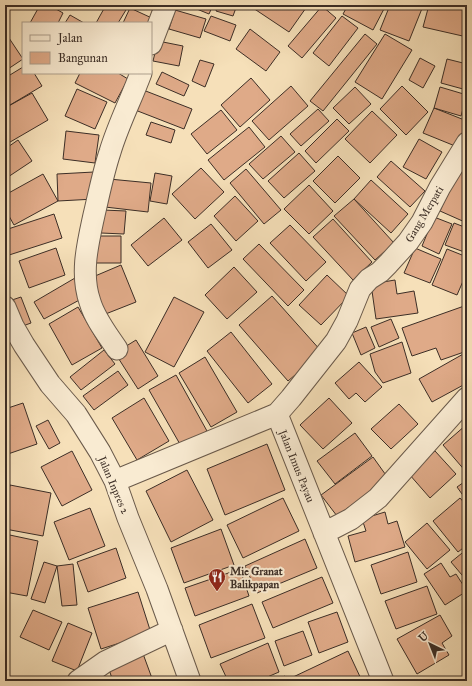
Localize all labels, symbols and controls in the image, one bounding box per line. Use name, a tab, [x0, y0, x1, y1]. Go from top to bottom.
legend	[22, 22, 152, 74]
text: Jalan	[56, 31, 83, 46]
text: Bangunan	[58, 51, 108, 66]
street label: Gang Merpati	[403, 184, 446, 245]
street label: Jalan Imus Payau	[275, 427, 317, 505]
street label: Jalan Inpres 2	[94, 454, 132, 517]
place label: Mie Granat Balikpapan	[230, 565, 283, 592]
restaurant icon: Mie Granat Balikpapan	[207, 567, 227, 592]
north arrow	[410, 624, 450, 664]
text: U	[416, 629, 431, 645]

